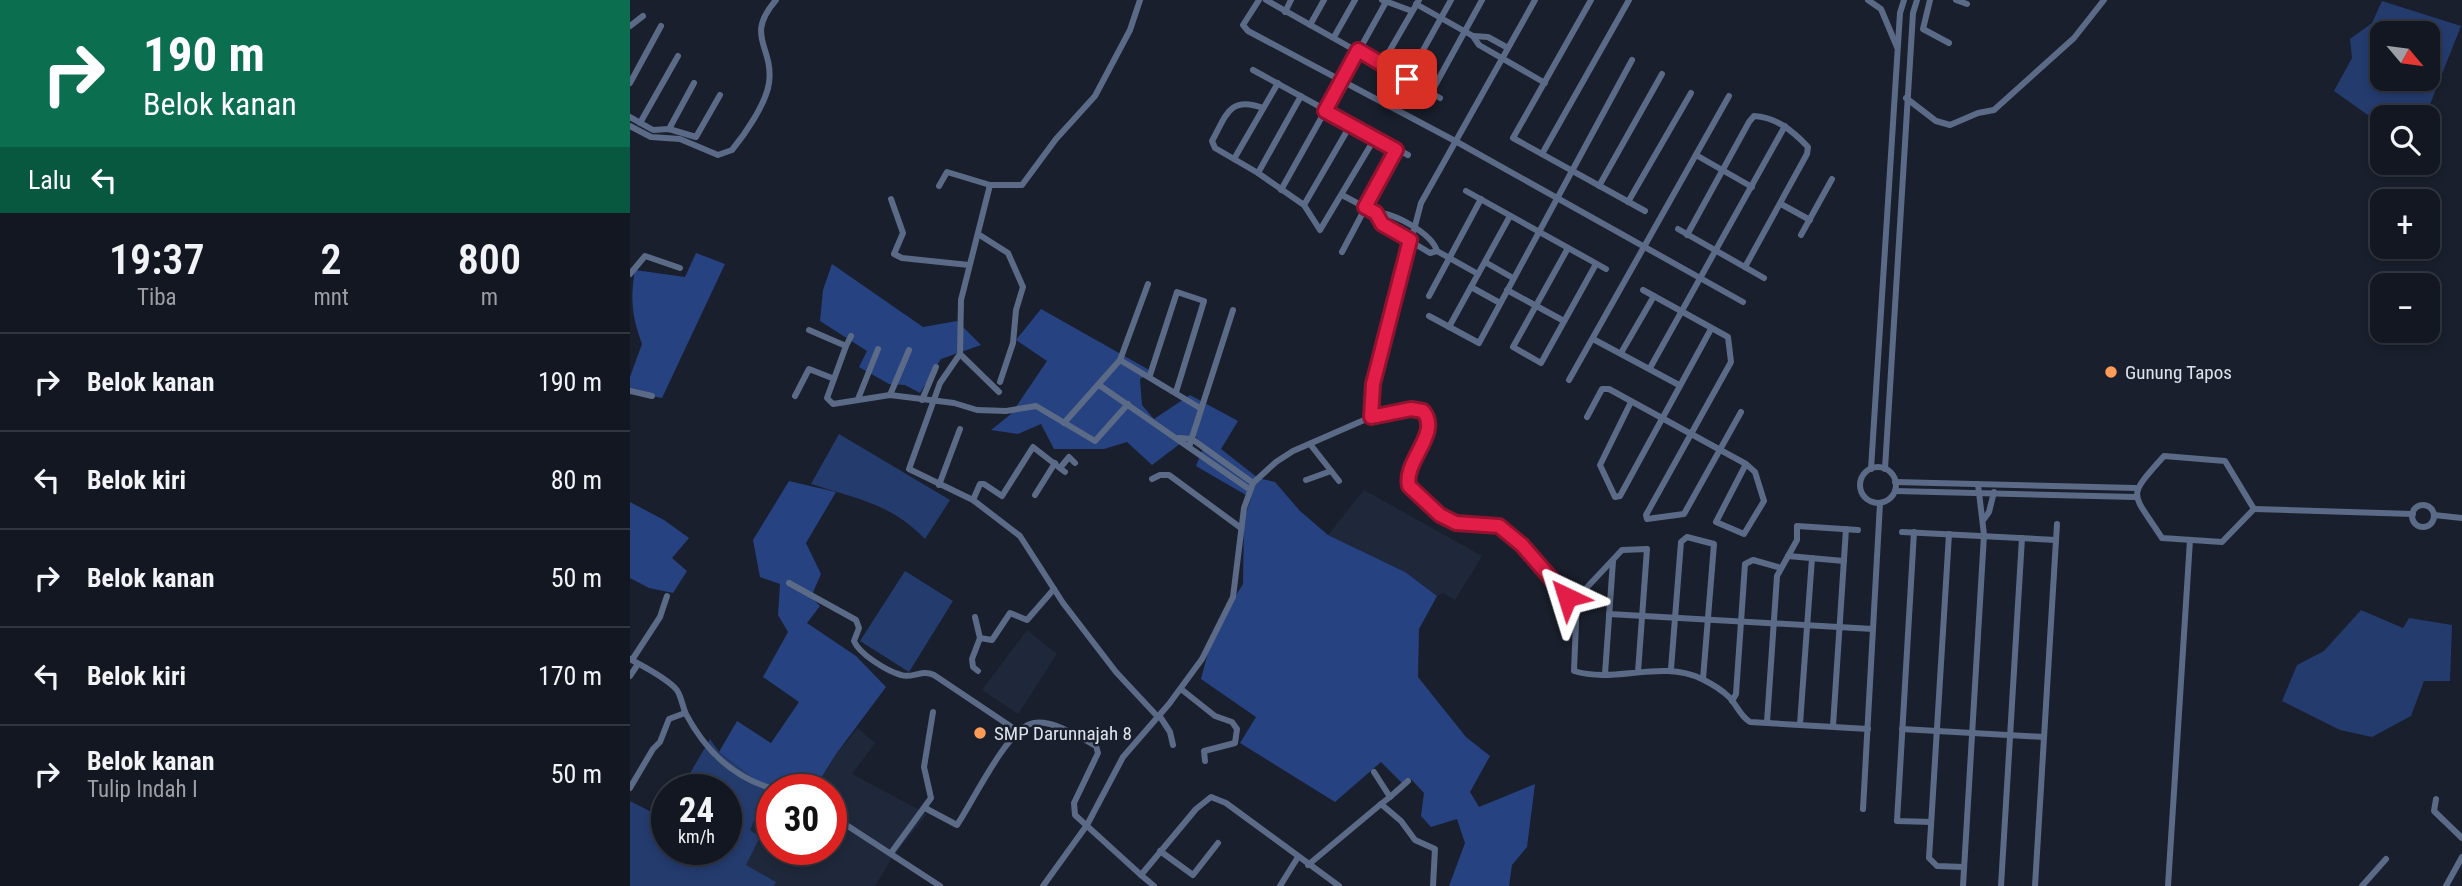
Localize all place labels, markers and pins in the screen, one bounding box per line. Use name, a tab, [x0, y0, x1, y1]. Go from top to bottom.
pin	[1377, 49, 1437, 109]
place label: Gunung Tapos	[2125, 361, 2232, 384]
marker: Gunung Tapos	[2103, 364, 2119, 380]
place label: SMP Darunnajah 8	[994, 722, 1132, 745]
marker: SMP Darunnajah 8	[972, 725, 988, 741]

